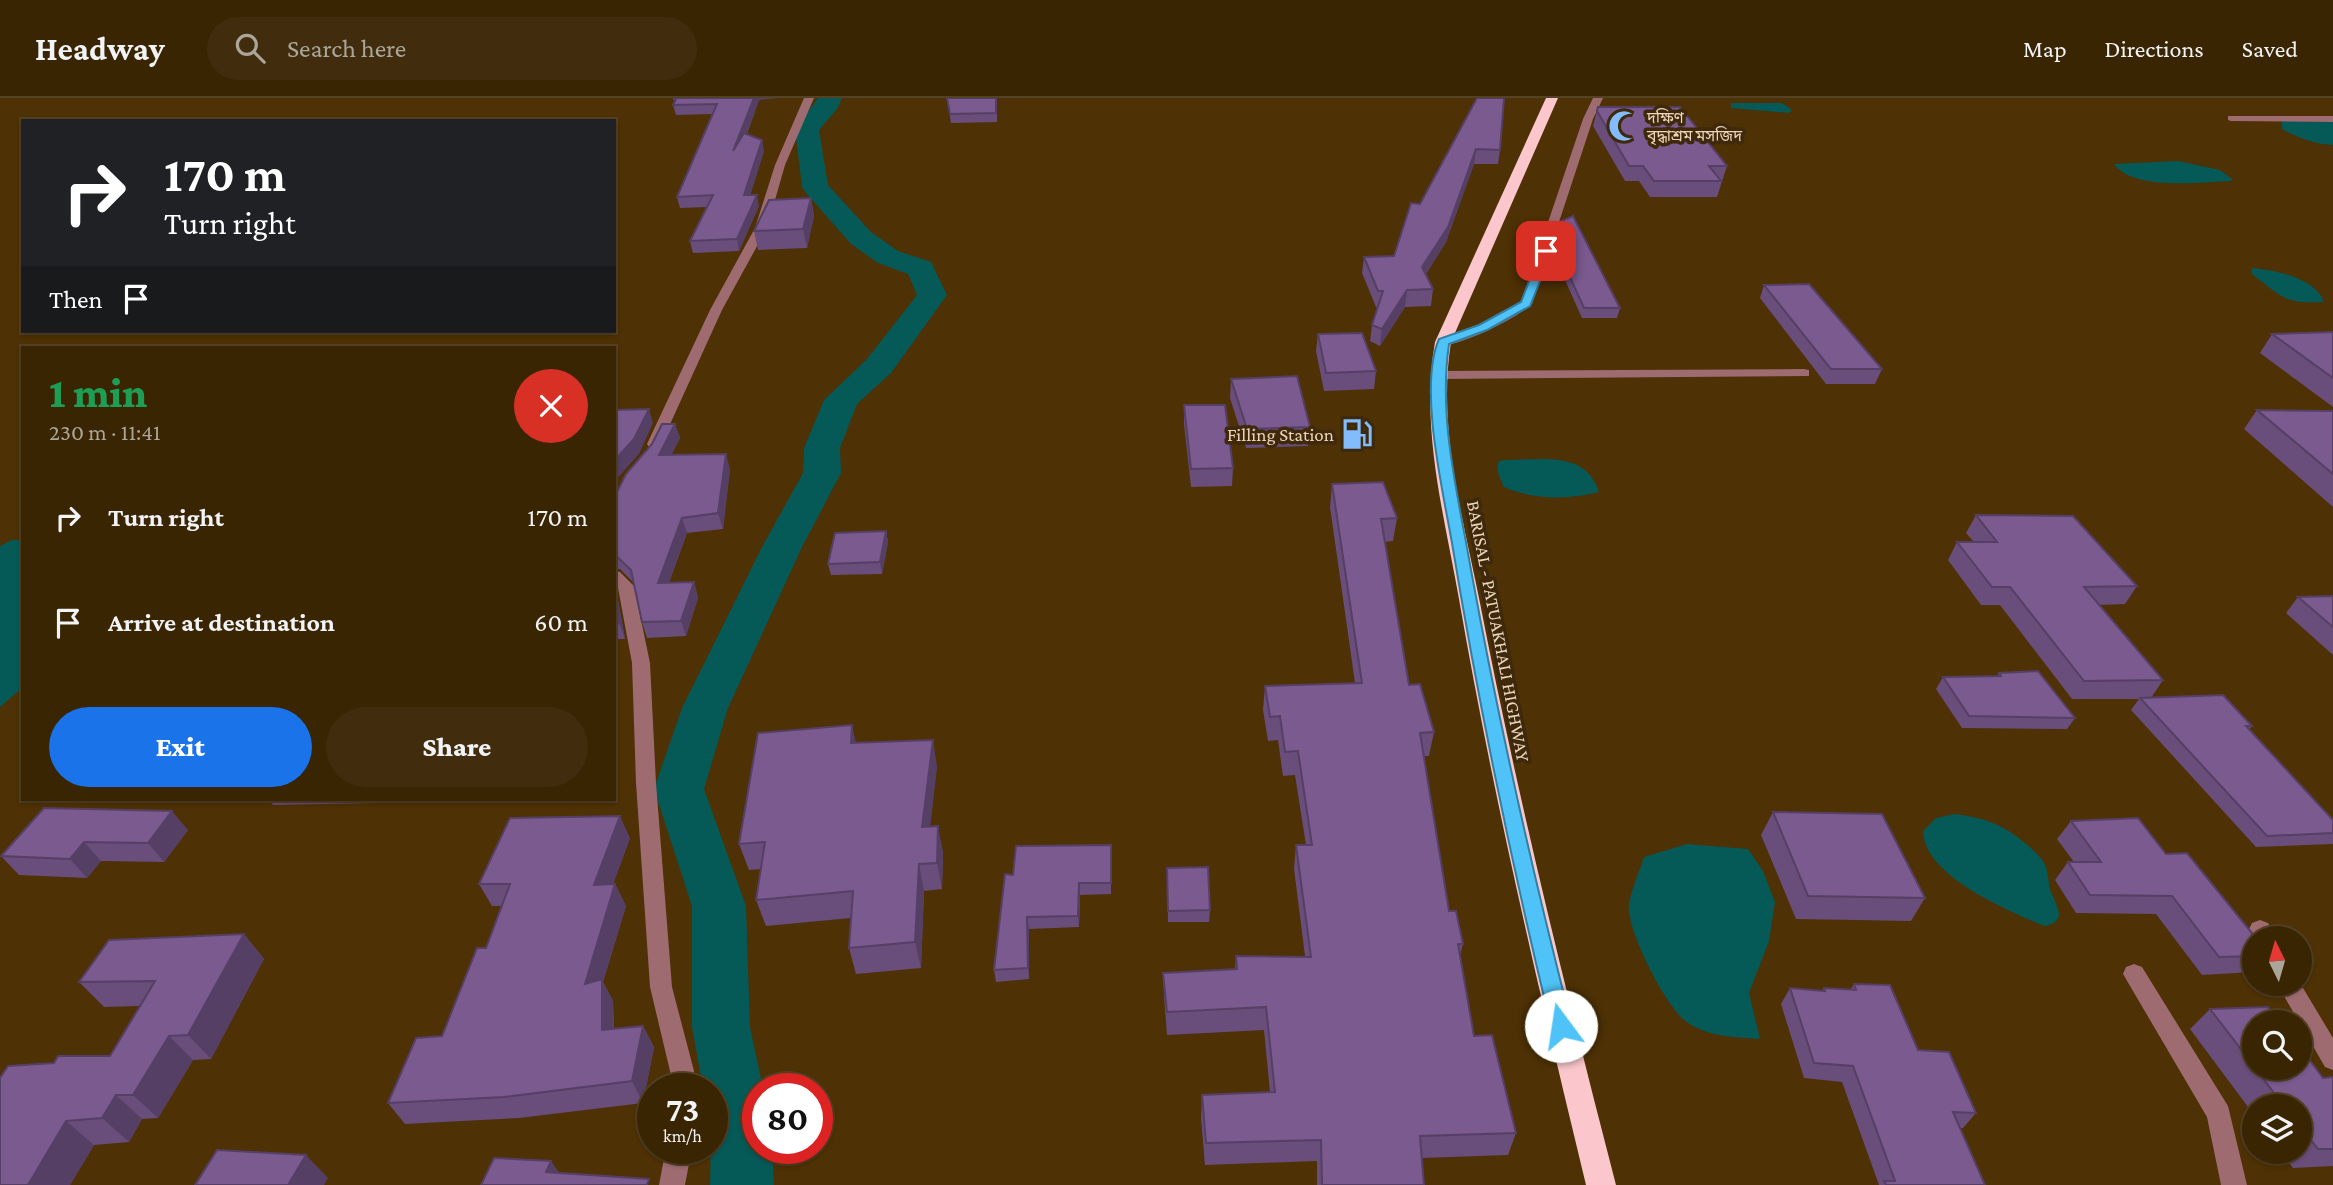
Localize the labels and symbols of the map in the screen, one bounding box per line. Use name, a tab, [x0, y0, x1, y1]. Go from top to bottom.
place label: দক্ষিণ বৃদ্ধাশ্রম মসজিদ	[1646, 108, 1743, 146]
mosque icon: দক্ষিণ বৃদ্ধাশ্রম মসজিদ	[1607, 109, 1641, 143]
pin	[1516, 221, 1576, 281]
fuel station icon: Filling Station	[1340, 417, 1374, 451]
place label: Filling Station	[1227, 424, 1334, 445]
street label: BARISAL - PATUAKHALI HIGHWAY	[1463, 499, 1534, 764]
north arrow	[2242, 926, 2312, 996]
position arrow	[1524, 989, 1598, 1063]
speed limit sign: 80	[742, 1073, 833, 1164]

